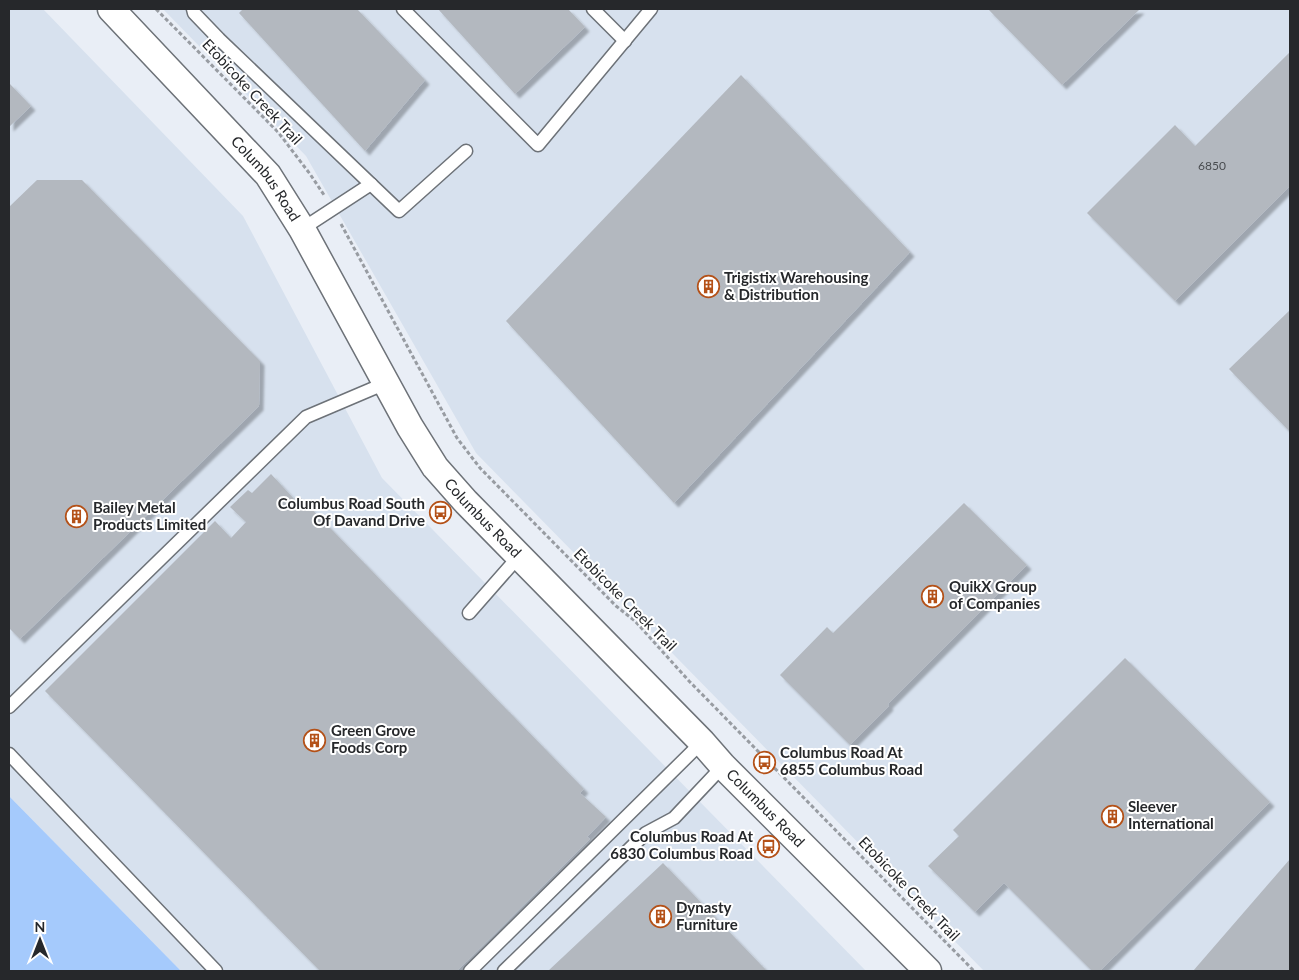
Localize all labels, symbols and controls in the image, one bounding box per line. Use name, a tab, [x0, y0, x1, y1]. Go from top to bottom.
street label: Etobicoke Creek Trail	[199, 35, 306, 148]
street label: Columbus Road	[228, 132, 305, 224]
house number: 6850	[1198, 158, 1226, 173]
place label: Trigistix Warehousing & Distribution	[724, 268, 868, 303]
building icon: Trigistix Warehousing & Distribution	[696, 275, 720, 299]
street label: Columbus Road	[441, 474, 526, 561]
place label: Columbus Road South Of Davand Drive	[278, 494, 425, 529]
place label: Bailey Metal Products Limited	[93, 498, 206, 533]
bus stop icon: Columbus Road South Of Davand Drive	[429, 501, 453, 525]
building icon: Bailey Metal Products Limited	[65, 505, 89, 529]
street label: Etobicoke Creek Trail	[571, 544, 681, 654]
place label: QuikX Group of Companies	[949, 577, 1041, 612]
building icon: QuikX Group of Companies	[921, 584, 945, 608]
place label: Green Grove Foods Corp	[331, 721, 416, 756]
building icon: Green Grove Foods Corp	[303, 728, 327, 752]
place label: Columbus Road At 6855 Columbus Road	[780, 743, 923, 778]
bus stop icon: Columbus Road At 6855 Columbus Road	[752, 750, 776, 774]
street label: Columbus Road	[723, 765, 809, 850]
place label: Sleever International	[1128, 797, 1214, 832]
building icon: Sleever International	[1100, 804, 1124, 828]
place label: Columbus Road At 6830 Columbus Road	[610, 827, 753, 862]
street label: Etobicoke Creek Trail	[855, 832, 964, 944]
bus stop icon: Columbus Road At 6830 Columbus Road	[757, 834, 781, 858]
place label: Dynasty Furniture	[676, 898, 738, 933]
building icon: Dynasty Furniture	[648, 905, 672, 929]
north arrow	[15, 915, 65, 965]
text: N	[35, 918, 45, 935]

